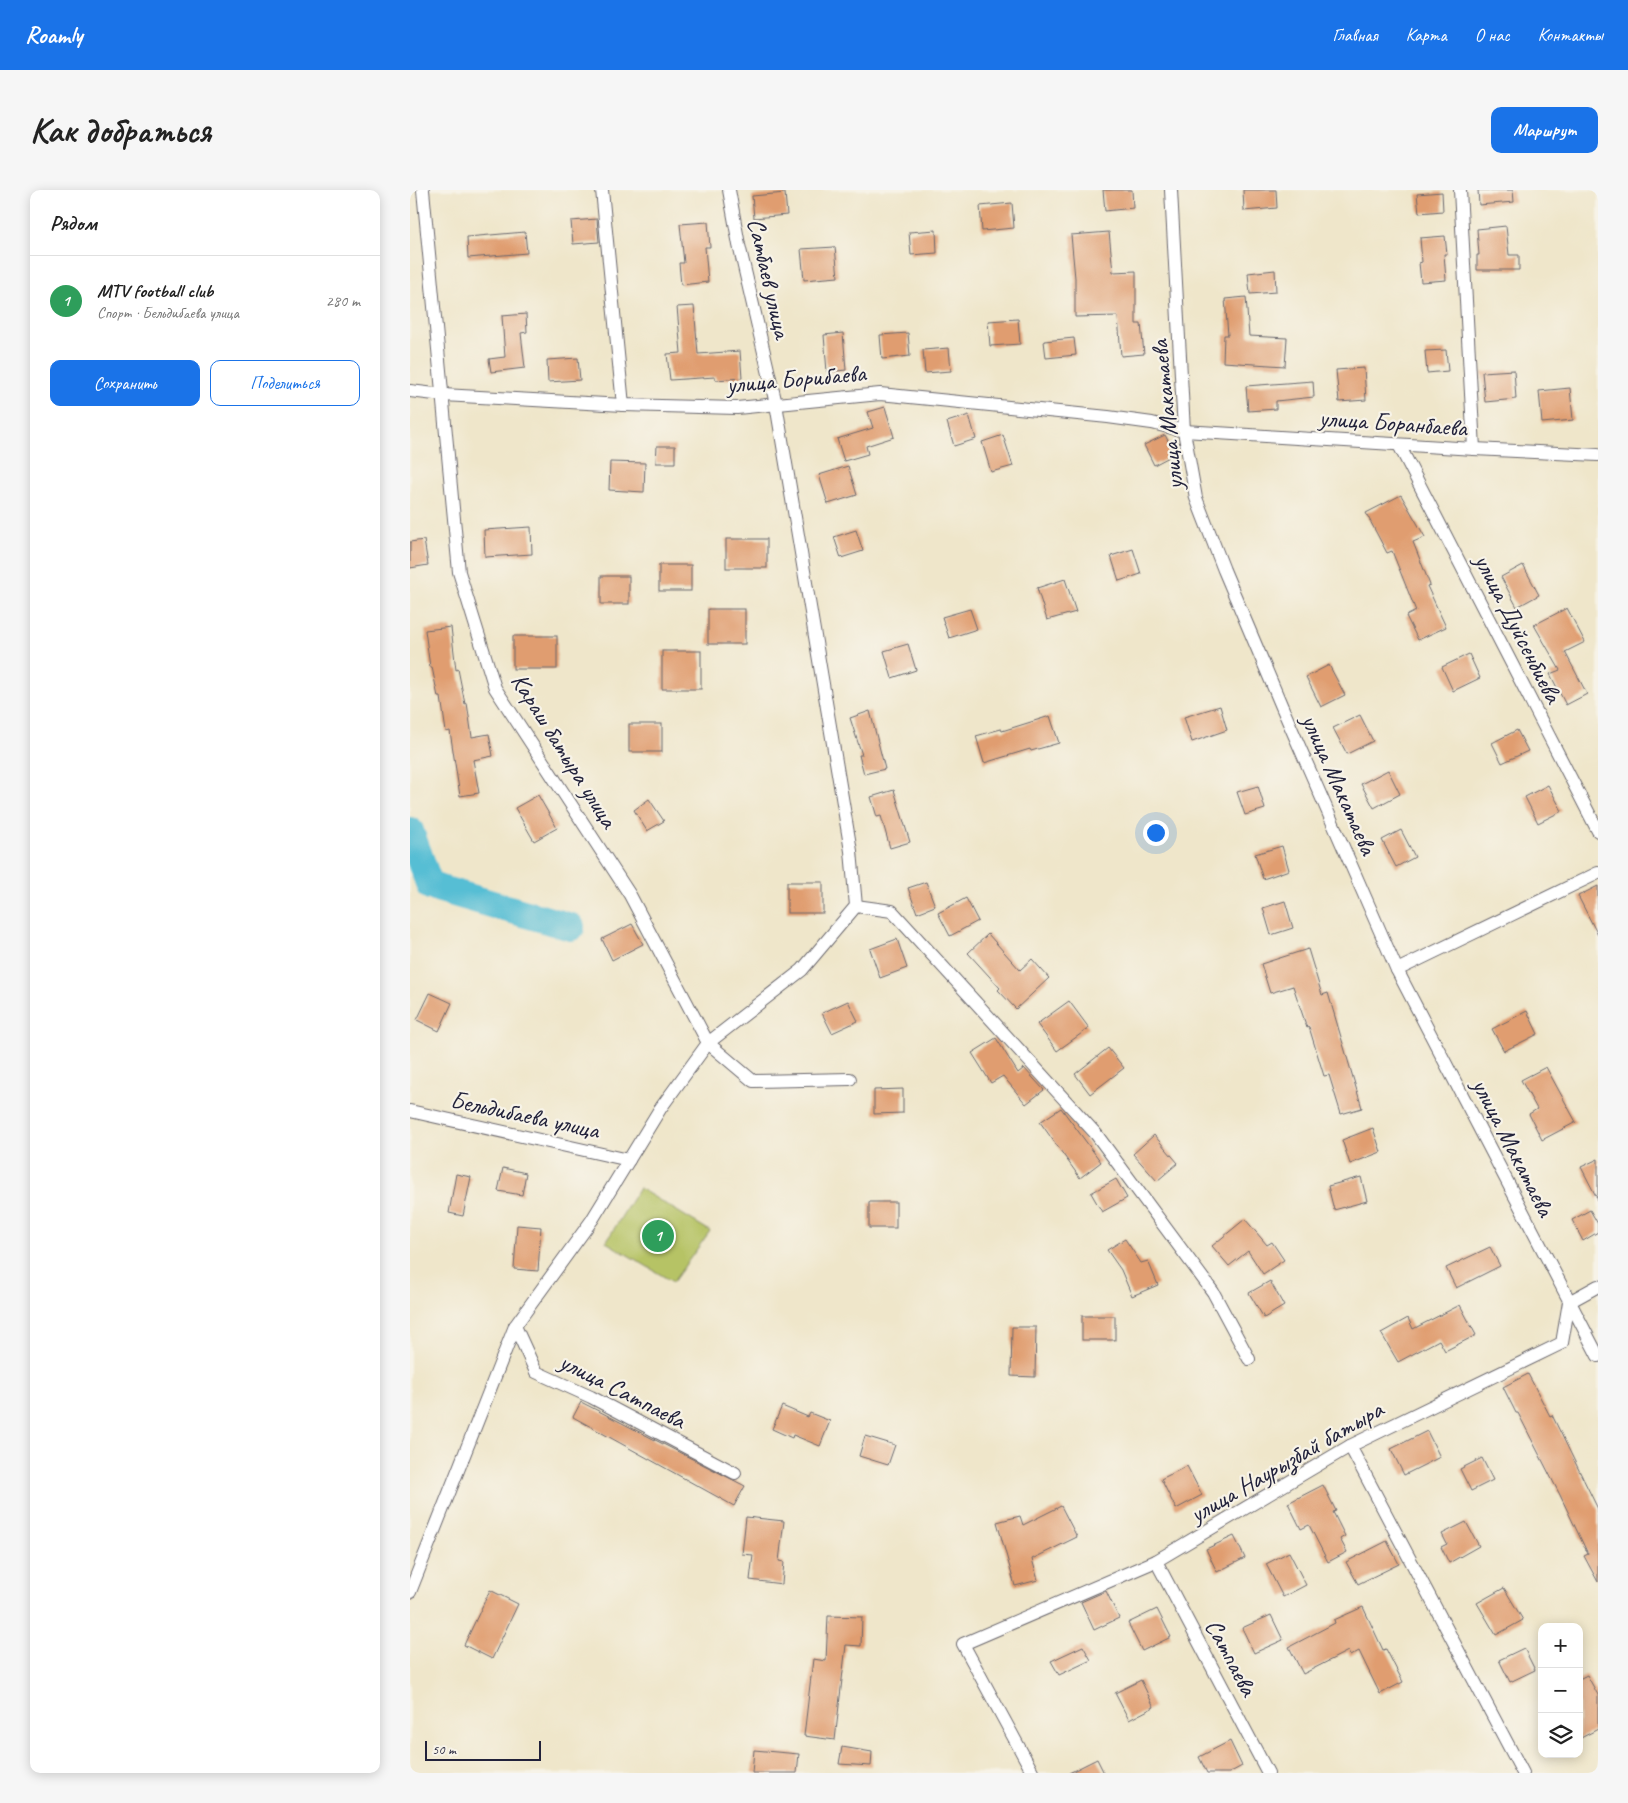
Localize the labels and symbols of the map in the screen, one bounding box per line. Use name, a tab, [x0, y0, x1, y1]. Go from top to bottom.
street label: Сатбаев улица	[740, 215, 799, 344]
street label: улица Макатаева	[1143, 336, 1191, 493]
street label: улица Борибаева	[723, 357, 869, 401]
street label: улица Боранбаева	[1316, 402, 1470, 444]
street label: улица Дуйсенбиева	[1466, 547, 1570, 710]
street label: Караш батыра улица	[504, 667, 626, 836]
street label: улица Макатаева	[1293, 707, 1385, 861]
your location	[1143, 820, 1169, 846]
street label: улица Макатаева	[1464, 1071, 1562, 1224]
street label: Бельдибаева улица	[448, 1084, 604, 1147]
pin: 1	[642, 1217, 674, 1255]
street label: улица Сатпаева	[552, 1345, 693, 1437]
street label: улица Наурызбай батыра	[1182, 1392, 1391, 1532]
street label: Сатпаева	[1198, 1613, 1266, 1703]
scale bar	[425, 1738, 541, 1761]

